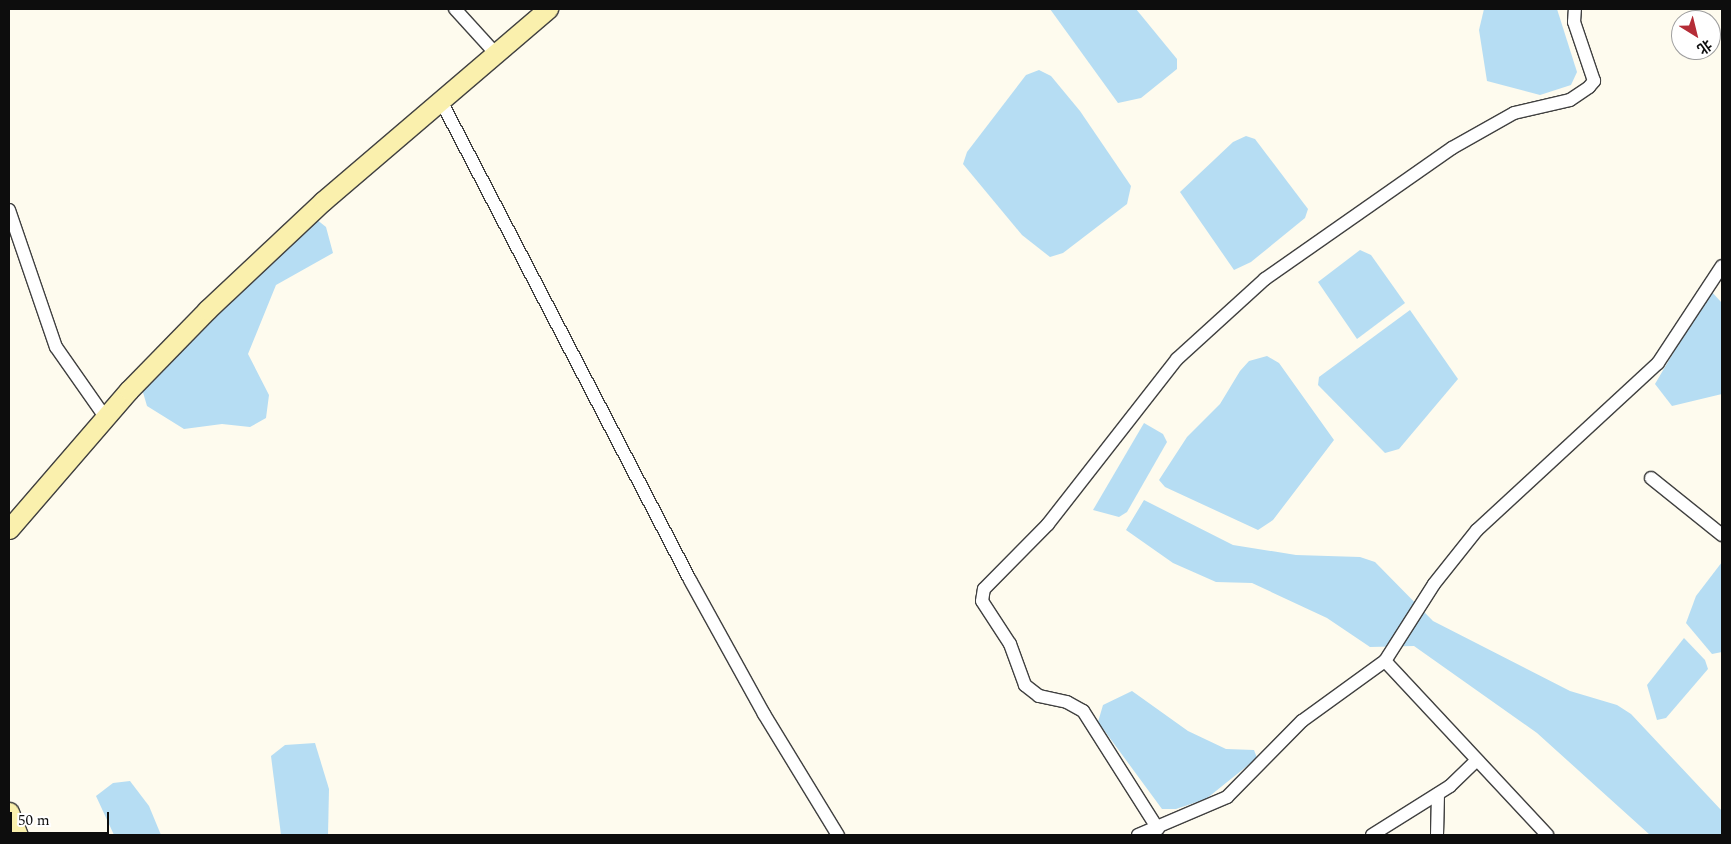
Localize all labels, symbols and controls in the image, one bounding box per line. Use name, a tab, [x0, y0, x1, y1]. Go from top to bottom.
north arrow	[1671, 10, 1721, 60]
text: 北	[1693, 34, 1716, 59]
scale bar	[12, 802, 111, 834]
text: 50 m	[18, 809, 50, 832]

